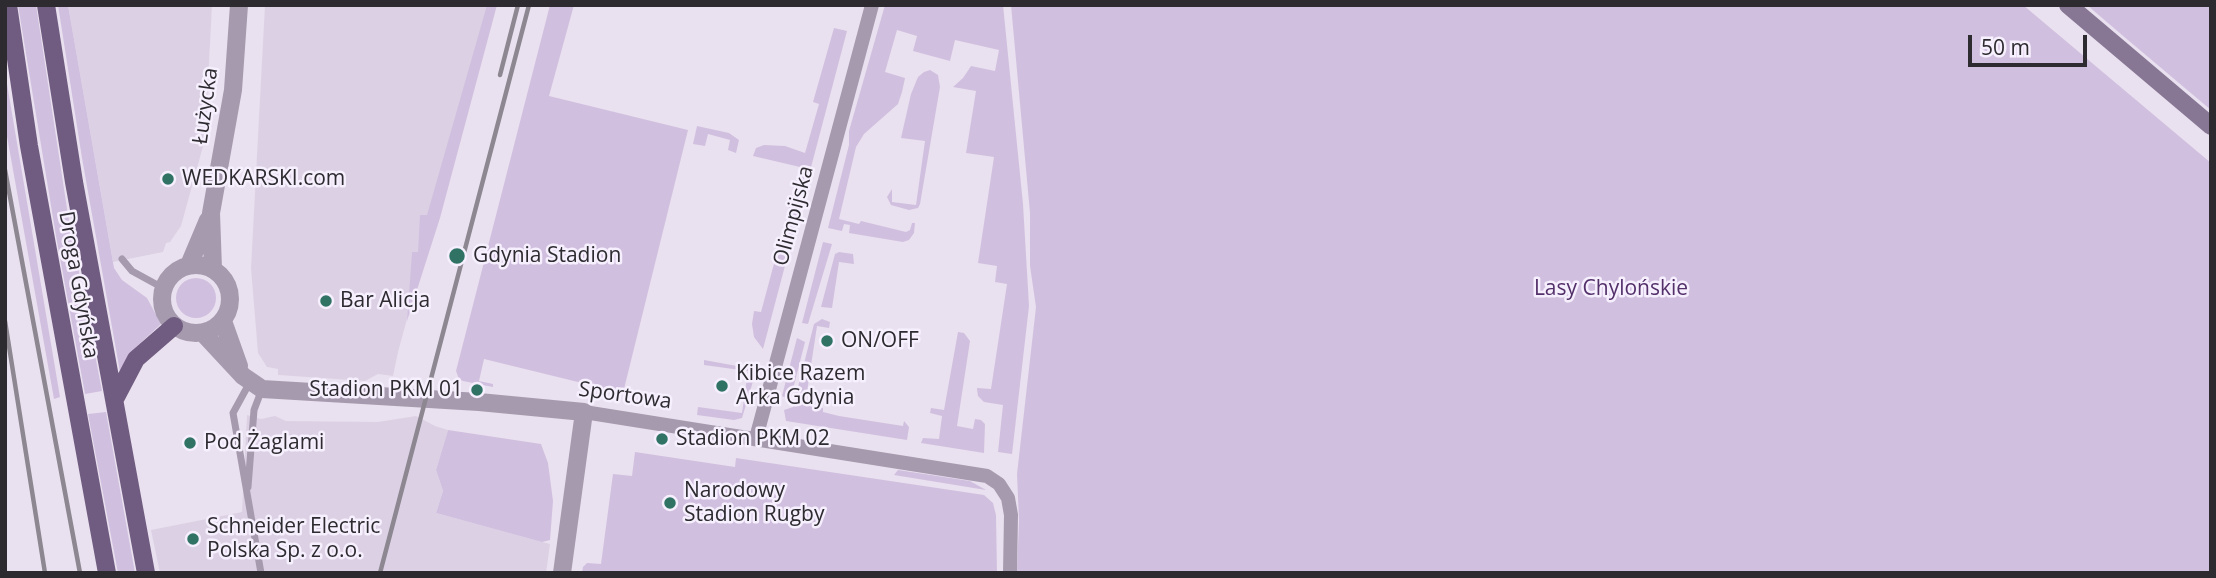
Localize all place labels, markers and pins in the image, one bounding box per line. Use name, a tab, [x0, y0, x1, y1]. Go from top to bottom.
place label: WEDKARSKI.com	[182, 166, 345, 192]
marker: WEDKARSKI.com	[160, 171, 176, 187]
place label: Gdynia Stadion	[473, 243, 621, 269]
marker: Gdynia Stadion	[447, 246, 467, 266]
place label: Bar Alicja	[340, 288, 430, 314]
marker: Bar Alicja	[318, 293, 334, 309]
place label: ON/OFF	[841, 328, 919, 354]
marker: ON/OFF	[819, 333, 835, 349]
place label: Kibice Razem Arka Gdynia	[736, 361, 865, 411]
place label: Stadion PKM 01	[309, 377, 463, 403]
marker: Kibice Razem Arka Gdynia	[714, 378, 730, 394]
marker: Stadion PKM 01	[469, 382, 485, 398]
place label: Stadion PKM 02	[676, 426, 830, 452]
place label: Pod Żaglami	[204, 430, 324, 456]
marker: Stadion PKM 02	[654, 431, 670, 447]
marker: Pod Żaglami	[182, 435, 198, 451]
place label: Narodowy Stadion Rugby	[684, 478, 824, 528]
marker: Narodowy Stadion Rugby	[662, 495, 678, 511]
place label: Schneider Electric Polska Sp. z o.o.	[207, 514, 380, 564]
marker: Schneider Electric Polska Sp. z o.o.	[185, 531, 201, 547]

